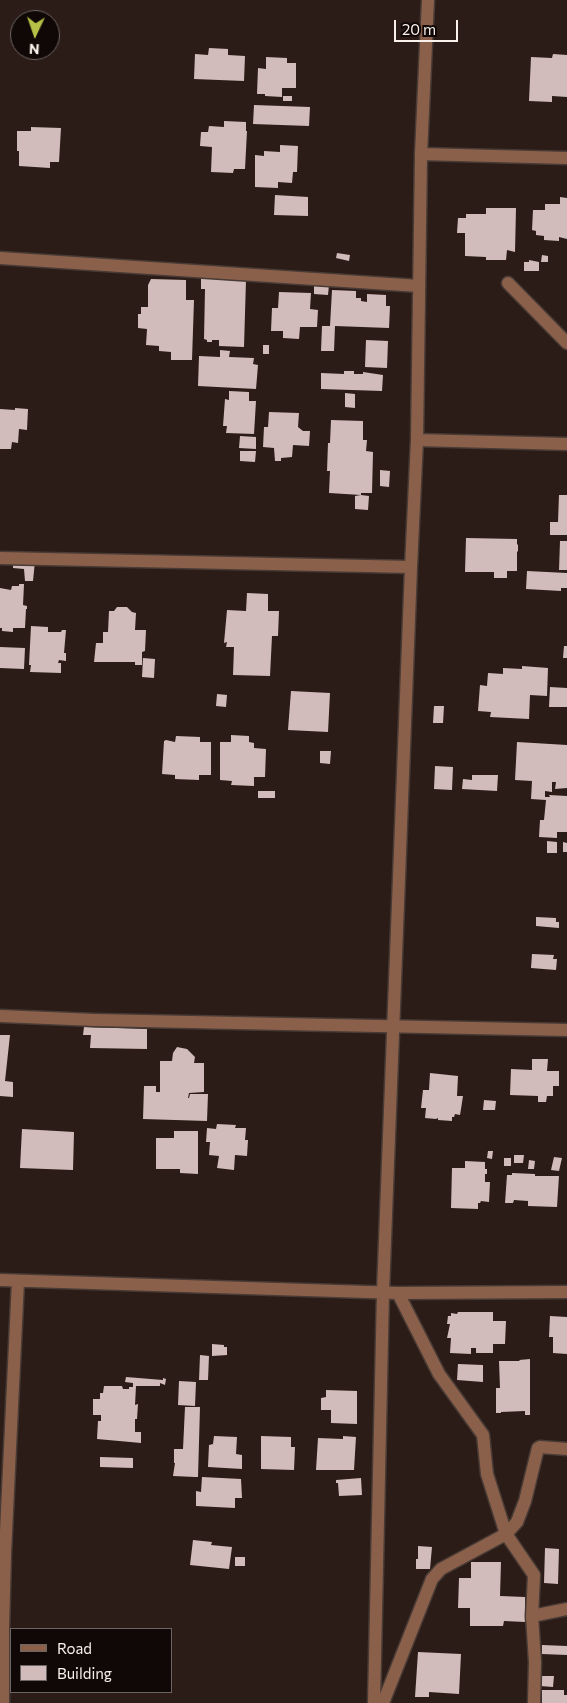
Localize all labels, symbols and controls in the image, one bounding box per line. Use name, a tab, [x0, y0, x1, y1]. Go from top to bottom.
north arrow	[10, 10, 60, 60]
scale bar	[397, 10, 461, 42]
text: 20 m	[402, 20, 436, 38]
text: N	[29, 41, 40, 58]
legend	[10, 1628, 172, 1693]
text: Road	[57, 1639, 92, 1657]
text: Building	[57, 1664, 112, 1682]

